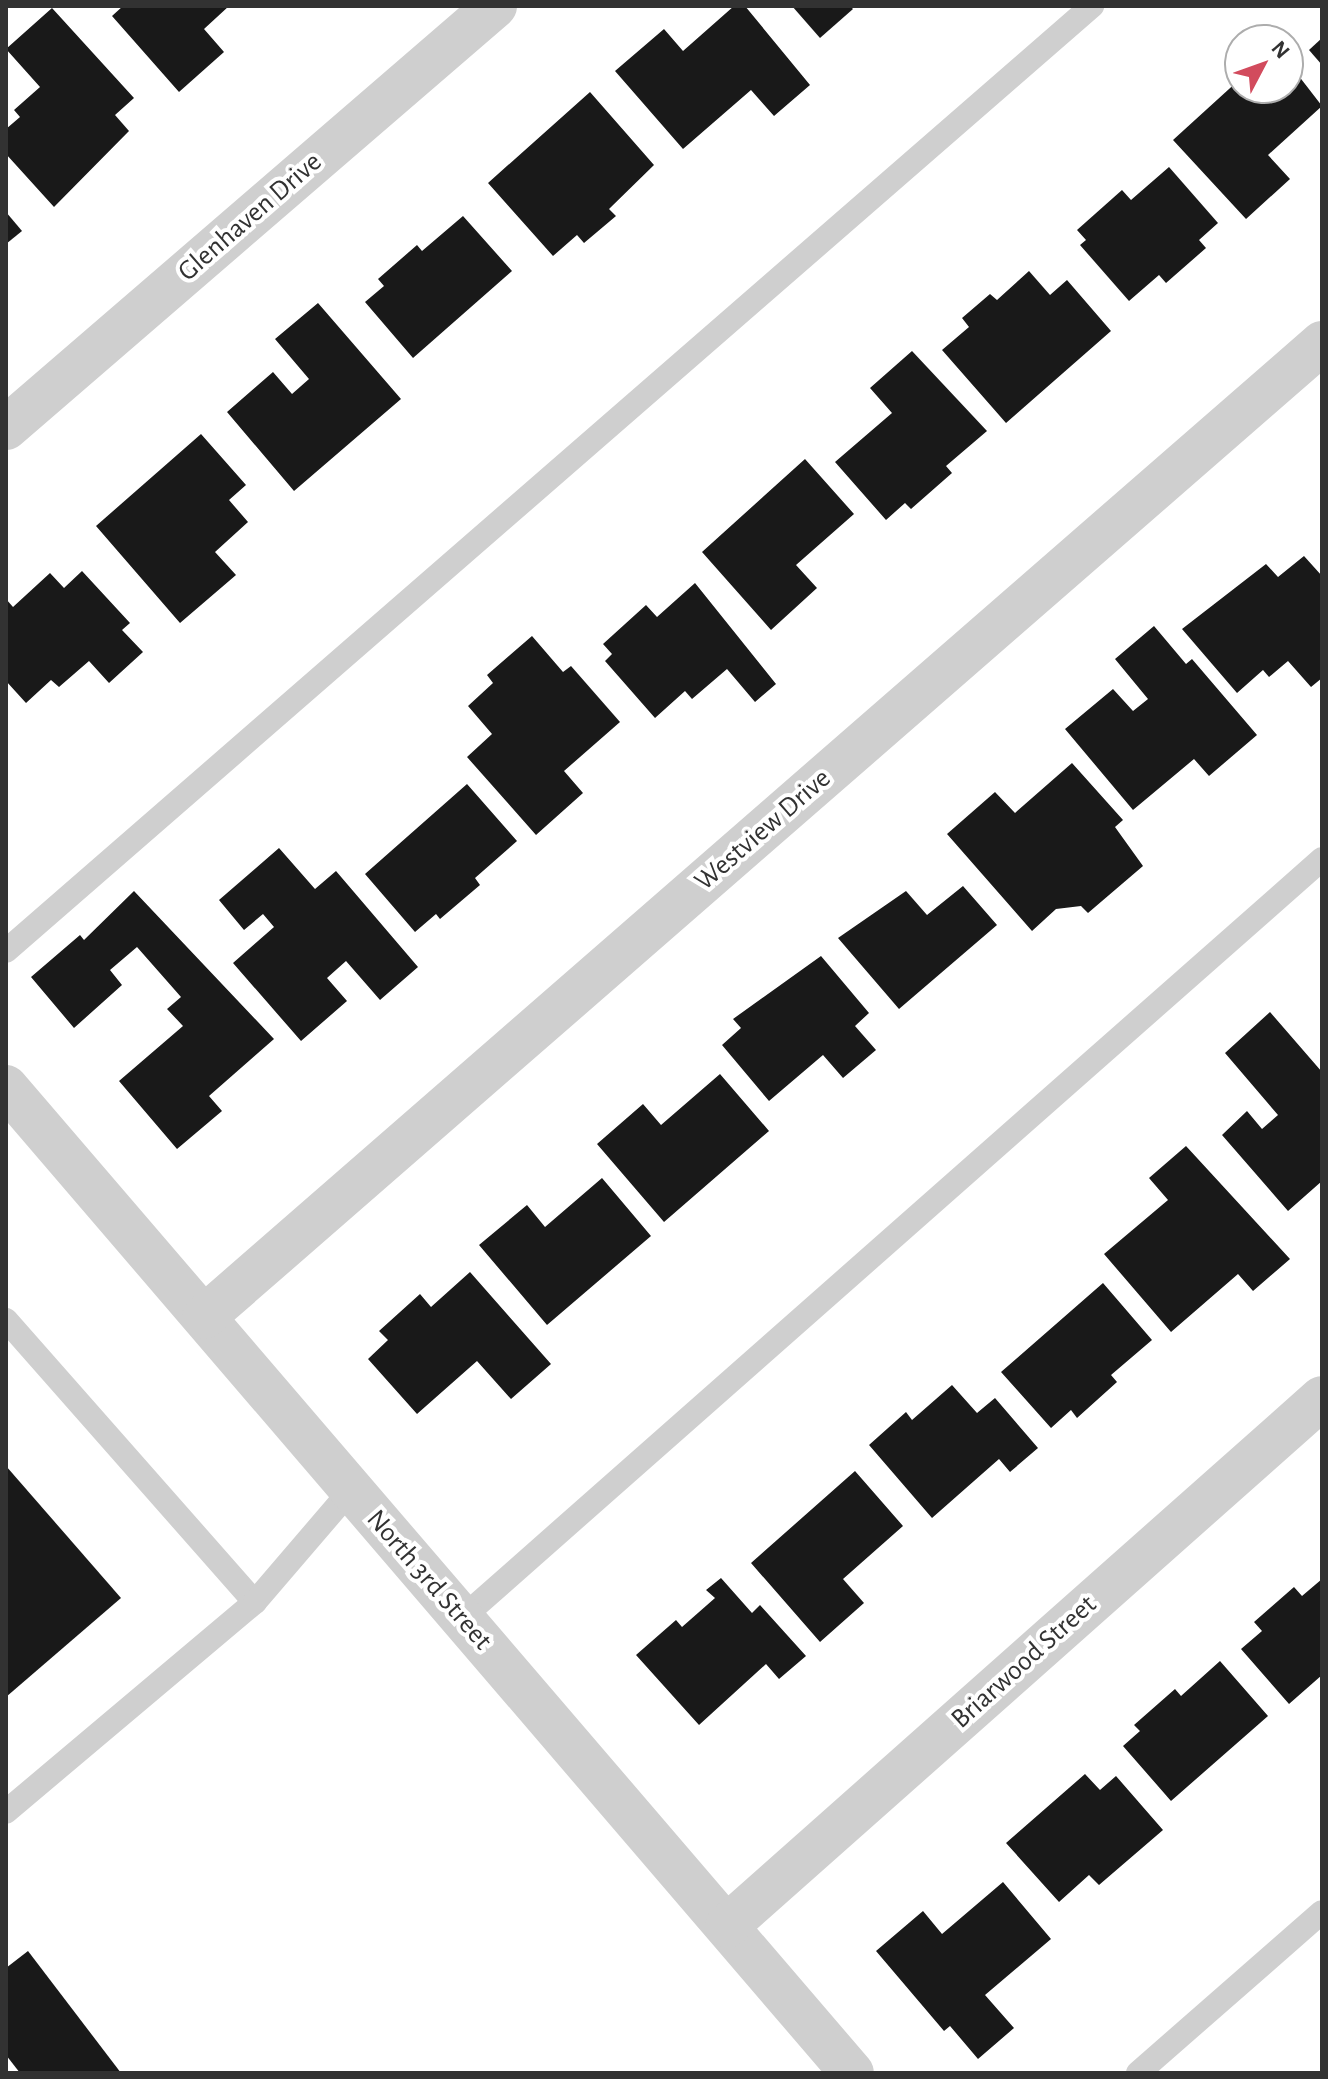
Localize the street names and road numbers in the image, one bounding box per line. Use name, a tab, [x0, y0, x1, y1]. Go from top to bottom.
street label: Glenhaven Drive	[171, 145, 329, 289]
street label: Westview Drive	[688, 762, 838, 898]
street label: North 3rd Street	[359, 1503, 499, 1657]
street label: Briarwood Street	[945, 1588, 1103, 1736]

